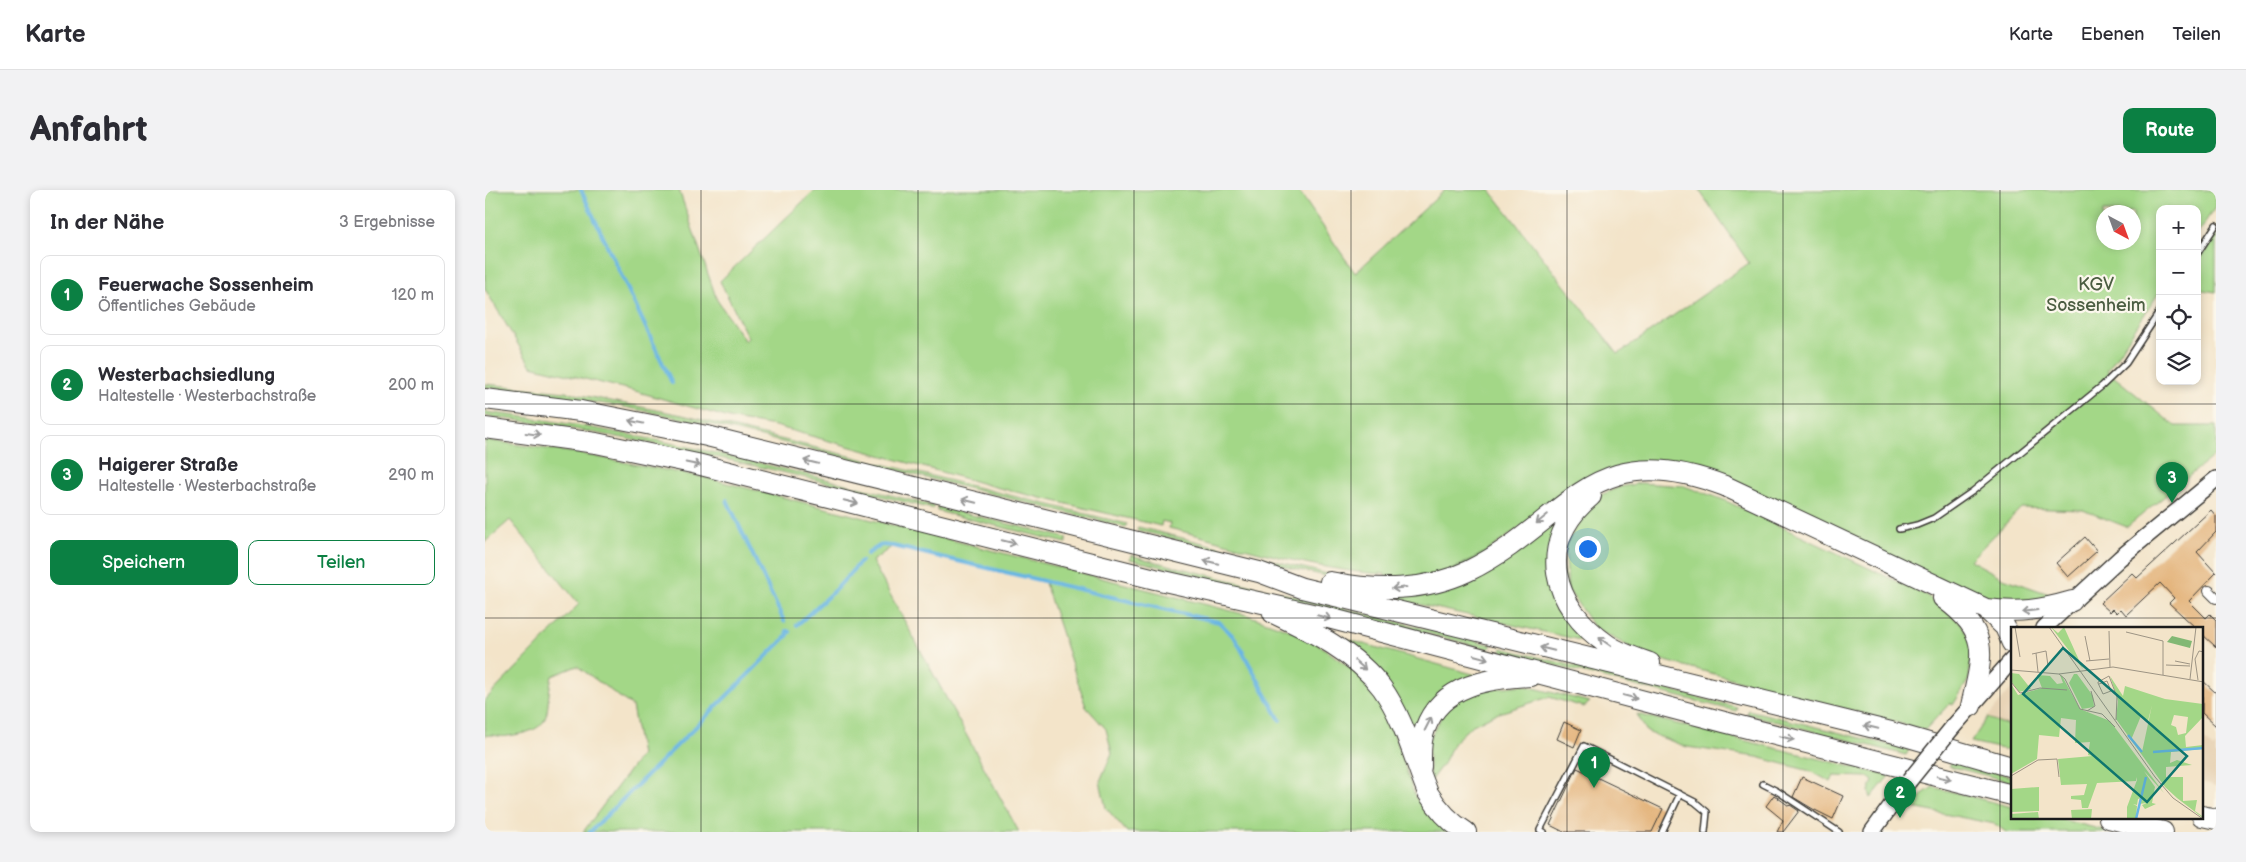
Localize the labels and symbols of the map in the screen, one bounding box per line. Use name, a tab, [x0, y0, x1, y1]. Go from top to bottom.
north arrow	[2096, 205, 2141, 250]
park label: KGV Sossenheim	[2046, 274, 2146, 316]
one-way arrow	[628, 416, 644, 426]
one-way arrow	[525, 430, 541, 440]
one-way arrow	[804, 457, 820, 466]
one-way arrow	[685, 460, 701, 469]
pin: 3	[2156, 462, 2188, 503]
one-way arrow	[961, 495, 977, 505]
one-way arrow	[842, 498, 858, 508]
one-way arrow	[1536, 514, 1549, 525]
your location	[1575, 536, 1601, 562]
one-way arrow	[1000, 537, 1016, 547]
one-way arrow	[1204, 557, 1220, 566]
one-way arrow	[1391, 583, 1407, 593]
one-way arrow	[2022, 606, 2038, 616]
one-way arrow	[1315, 612, 1331, 622]
inset map	[2011, 627, 2203, 820]
one-way arrow	[1599, 637, 1613, 647]
one-way arrow	[1540, 643, 1556, 653]
one-way arrow	[1473, 653, 1489, 662]
one-way arrow	[1354, 659, 1367, 671]
one-way arrow	[1621, 692, 1637, 702]
one-way arrow	[1424, 717, 1433, 732]
one-way arrow	[1863, 722, 1879, 731]
one-way arrow	[1778, 734, 1794, 743]
pin: 1	[1578, 747, 1610, 788]
one-way arrow	[1936, 774, 1952, 783]
pin: 2	[1884, 777, 1916, 818]

